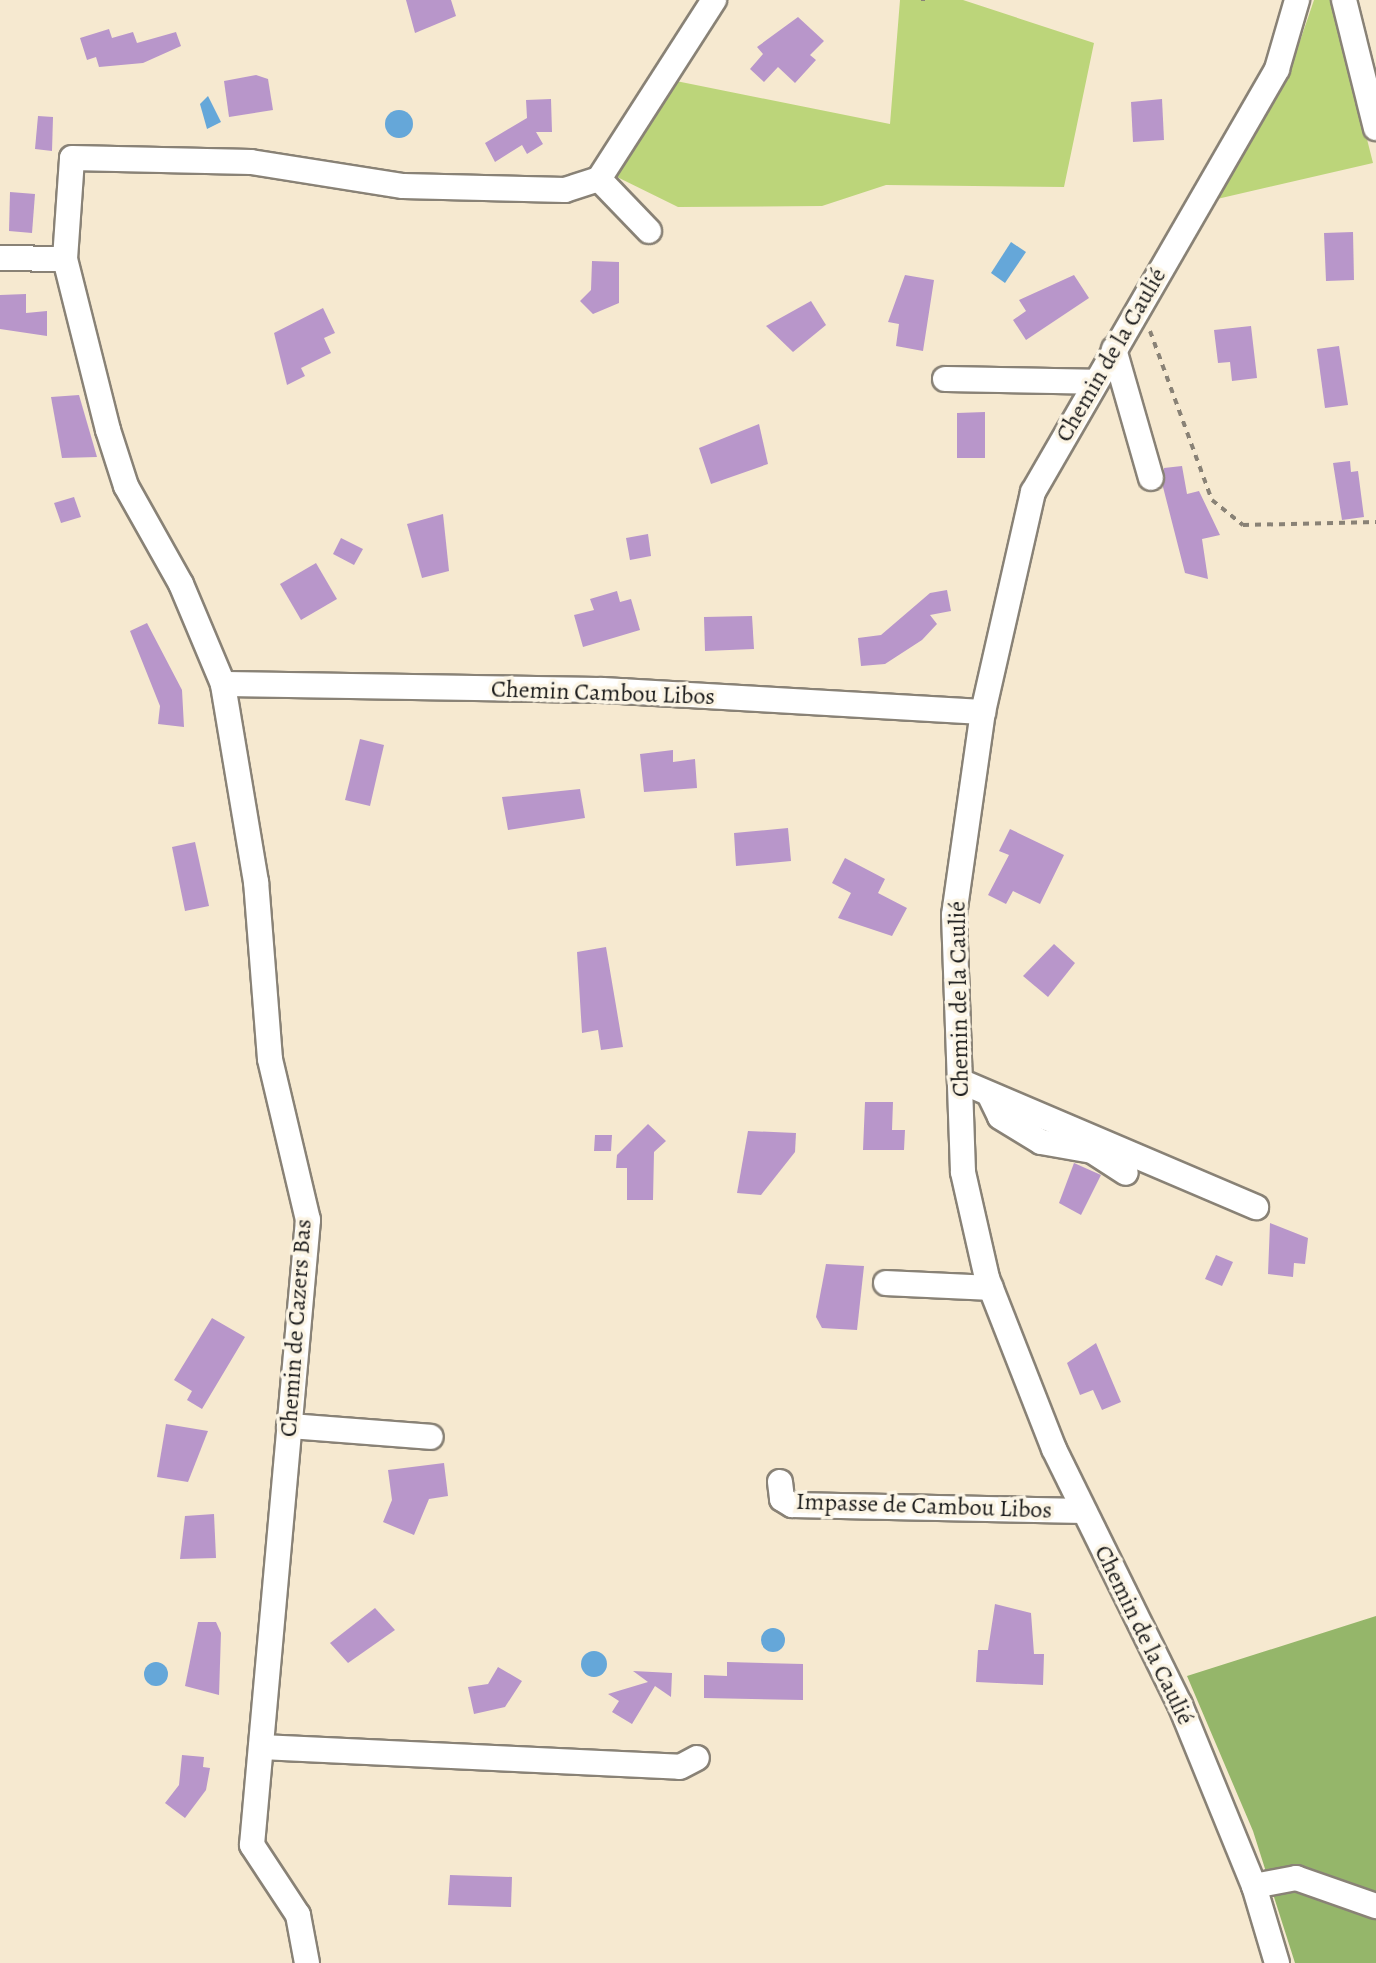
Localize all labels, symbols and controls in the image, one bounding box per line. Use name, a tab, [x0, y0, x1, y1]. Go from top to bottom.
street label: Chemin de la Caulié	[1050, 263, 1172, 447]
street label: Chemin Cambou Libos	[491, 675, 715, 711]
street label: Chemin de la Caulié	[943, 901, 975, 1097]
street label: Chemin de Cazers Bas	[274, 1218, 318, 1438]
street label: Impasse de Cambou Libos	[795, 1487, 1053, 1525]
street label: Chemin de la Caulié	[1088, 1541, 1200, 1729]

